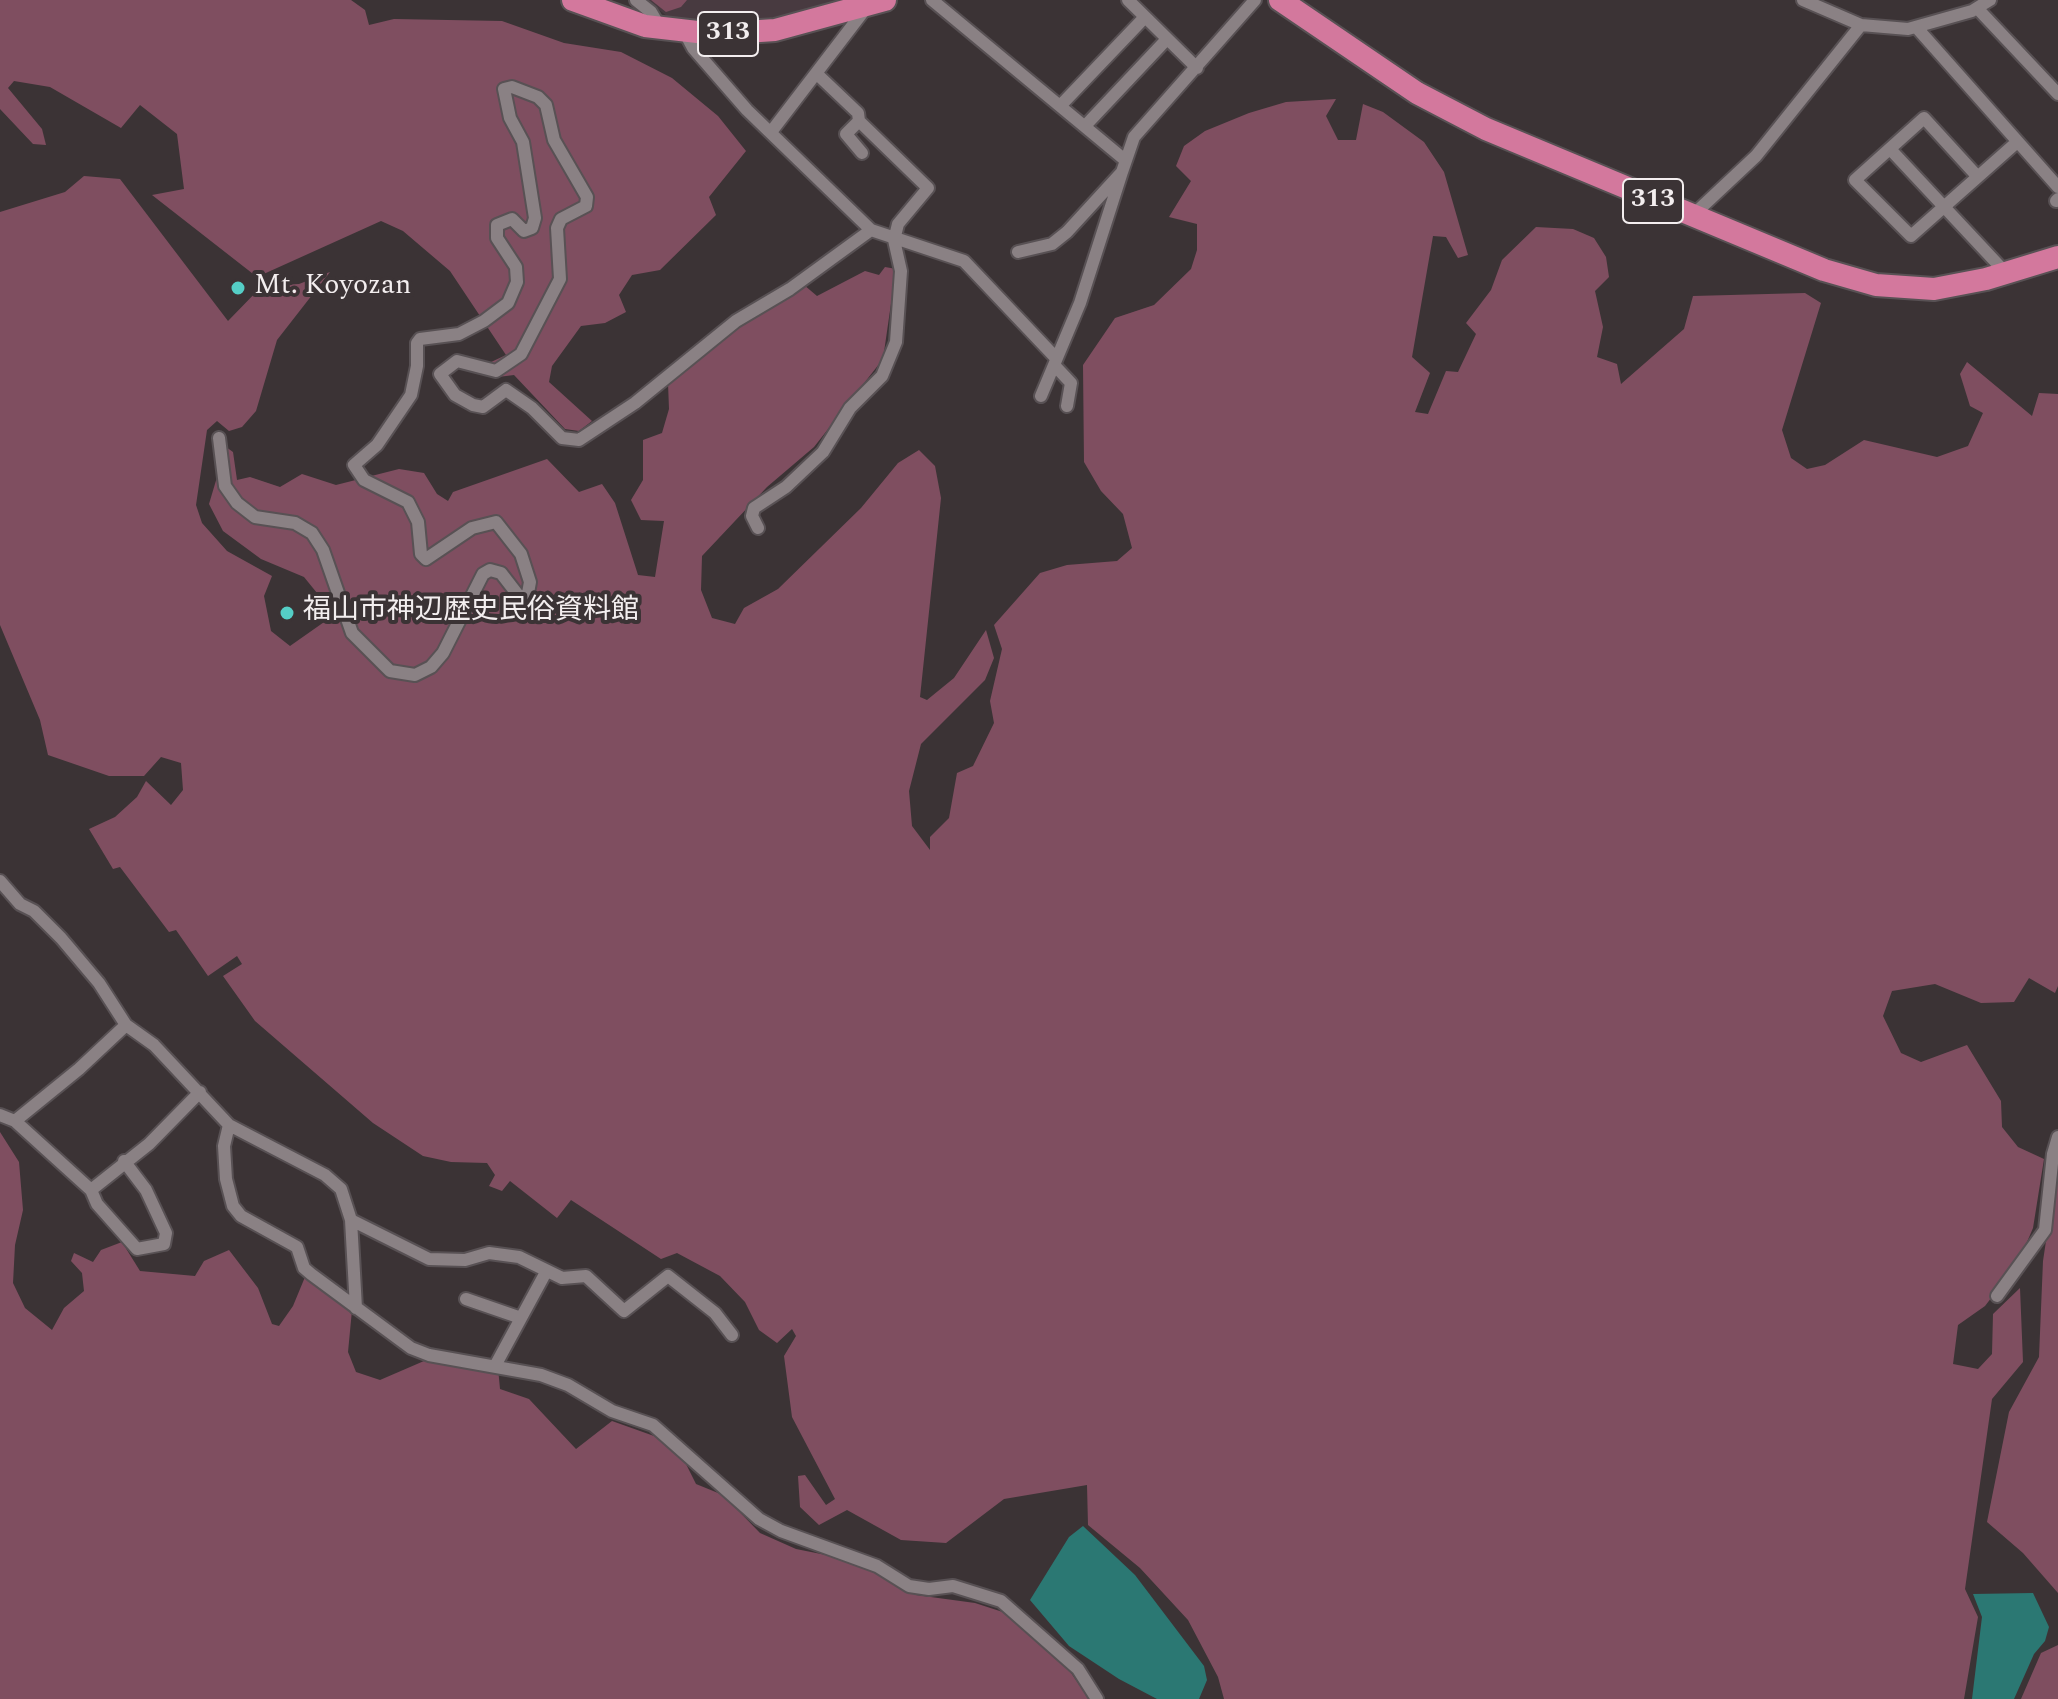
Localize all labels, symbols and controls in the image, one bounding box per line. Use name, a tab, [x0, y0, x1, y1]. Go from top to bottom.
road number: 313	[698, 12, 758, 56]
road number: 313	[1623, 179, 1683, 223]
place label: Mt. Koyozan	[254, 271, 411, 305]
marker: Mt. Koyozan	[229, 279, 247, 297]
place label: 福山市神辺歴史民俗資料館	[303, 596, 639, 630]
marker: 福山市神辺歴史民俗資料館	[278, 604, 296, 622]

